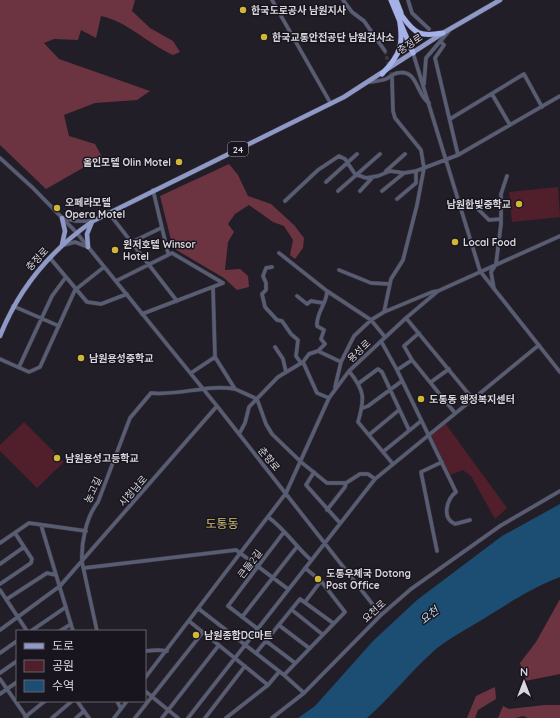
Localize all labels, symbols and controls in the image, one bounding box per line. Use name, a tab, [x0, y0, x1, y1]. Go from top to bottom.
place label: 한국도로공사 남원지사	[251, 4, 347, 17]
marker: 한국도로공사 남원지사	[238, 5, 248, 15]
place label: 한국교통안전공단 남원검사소	[272, 31, 394, 44]
street label: 충정로	[395, 31, 425, 57]
marker: 한국교통안전공단 남원검사소	[259, 32, 269, 42]
road number: 24	[228, 142, 248, 156]
place label: 올인모텔 Olin Motel	[83, 156, 171, 169]
marker: 올인모텔 Olin Motel	[174, 157, 184, 167]
place label: 오페라모텔 Opera Motel	[65, 196, 125, 221]
place label: 남원한빛중학교	[447, 198, 511, 211]
marker: 남원한빛중학교	[514, 199, 524, 209]
marker: 오페라모텔 Opera Motel	[52, 203, 62, 213]
place label: Local Food	[463, 236, 516, 249]
marker: Local Food	[450, 237, 460, 247]
place label: 윈저호텔 Winsor Hotel	[123, 238, 196, 263]
street label: 충정로	[23, 244, 51, 274]
marker: 윈저호텔 Winsor Hotel	[110, 245, 120, 255]
street label: 용성로	[345, 337, 373, 365]
place label: 남원용성중학교	[89, 352, 153, 365]
marker: 남원용성중학교	[76, 353, 86, 363]
place label: 도통동 행정복지센터	[429, 393, 515, 406]
marker: 도통동 행정복지센터	[416, 394, 426, 404]
street label: 춘향로	[255, 444, 283, 474]
place label: 남원용성고등학교	[65, 452, 139, 465]
marker: 남원용성고등학교	[52, 453, 62, 463]
street label: 시청남로	[116, 473, 150, 509]
street label: 농고길	[81, 475, 105, 505]
district label: 도통동	[205, 516, 239, 531]
street label: 큰들2길	[235, 547, 265, 581]
place label: 도통우체국 Dotong Post Office	[326, 567, 411, 592]
marker: 도통우체국 Dotong Post Office	[313, 574, 323, 584]
street label: 요천로	[359, 597, 389, 625]
water label: 요천	[417, 602, 443, 627]
place label: 남원종합DC마트	[204, 629, 273, 642]
legend	[16, 630, 146, 702]
marker: 남원종합DC마트	[191, 630, 201, 640]
text: 도로	[52, 638, 74, 653]
text: 공원	[52, 658, 74, 673]
north arrow	[504, 662, 544, 702]
text: N	[520, 665, 528, 679]
text: 수역	[52, 678, 74, 693]

